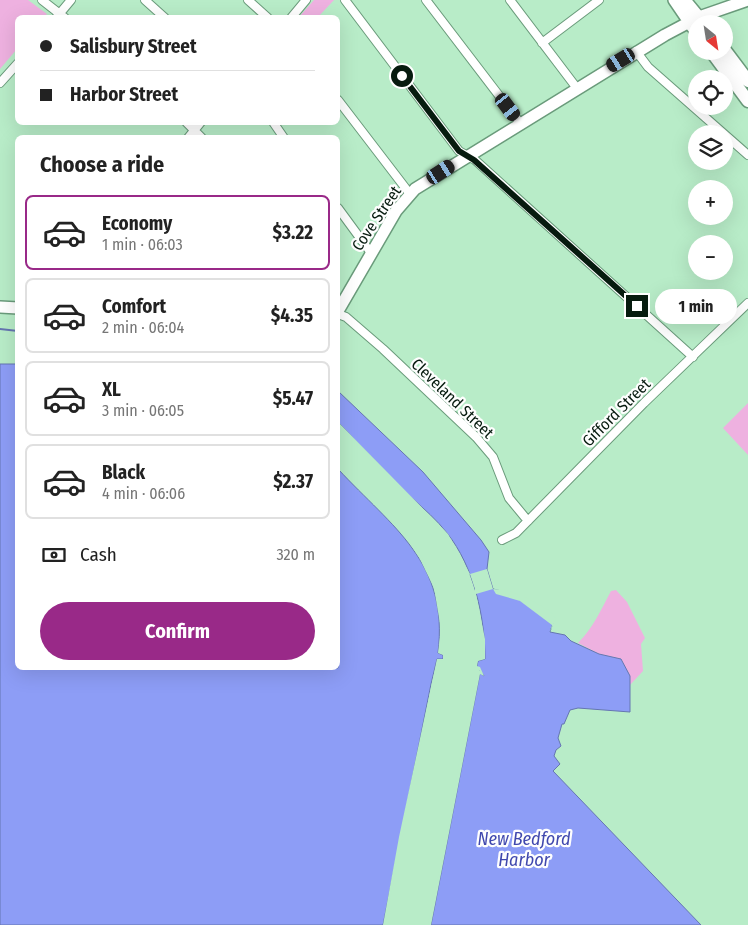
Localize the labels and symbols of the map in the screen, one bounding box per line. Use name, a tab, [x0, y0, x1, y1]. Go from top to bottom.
north arrow	[688, 15, 732, 60]
car	[604, 46, 637, 74]
route start	[391, 65, 413, 87]
car	[492, 91, 523, 123]
car	[424, 158, 457, 186]
street label: Cove Street	[348, 182, 405, 254]
callout: 1 min	[654, 288, 737, 324]
route end	[626, 295, 648, 317]
street label: Cleveland Street	[408, 354, 498, 443]
street label: Gifford Street	[578, 374, 655, 450]
water label: New Bedford Harbor	[477, 828, 571, 871]

